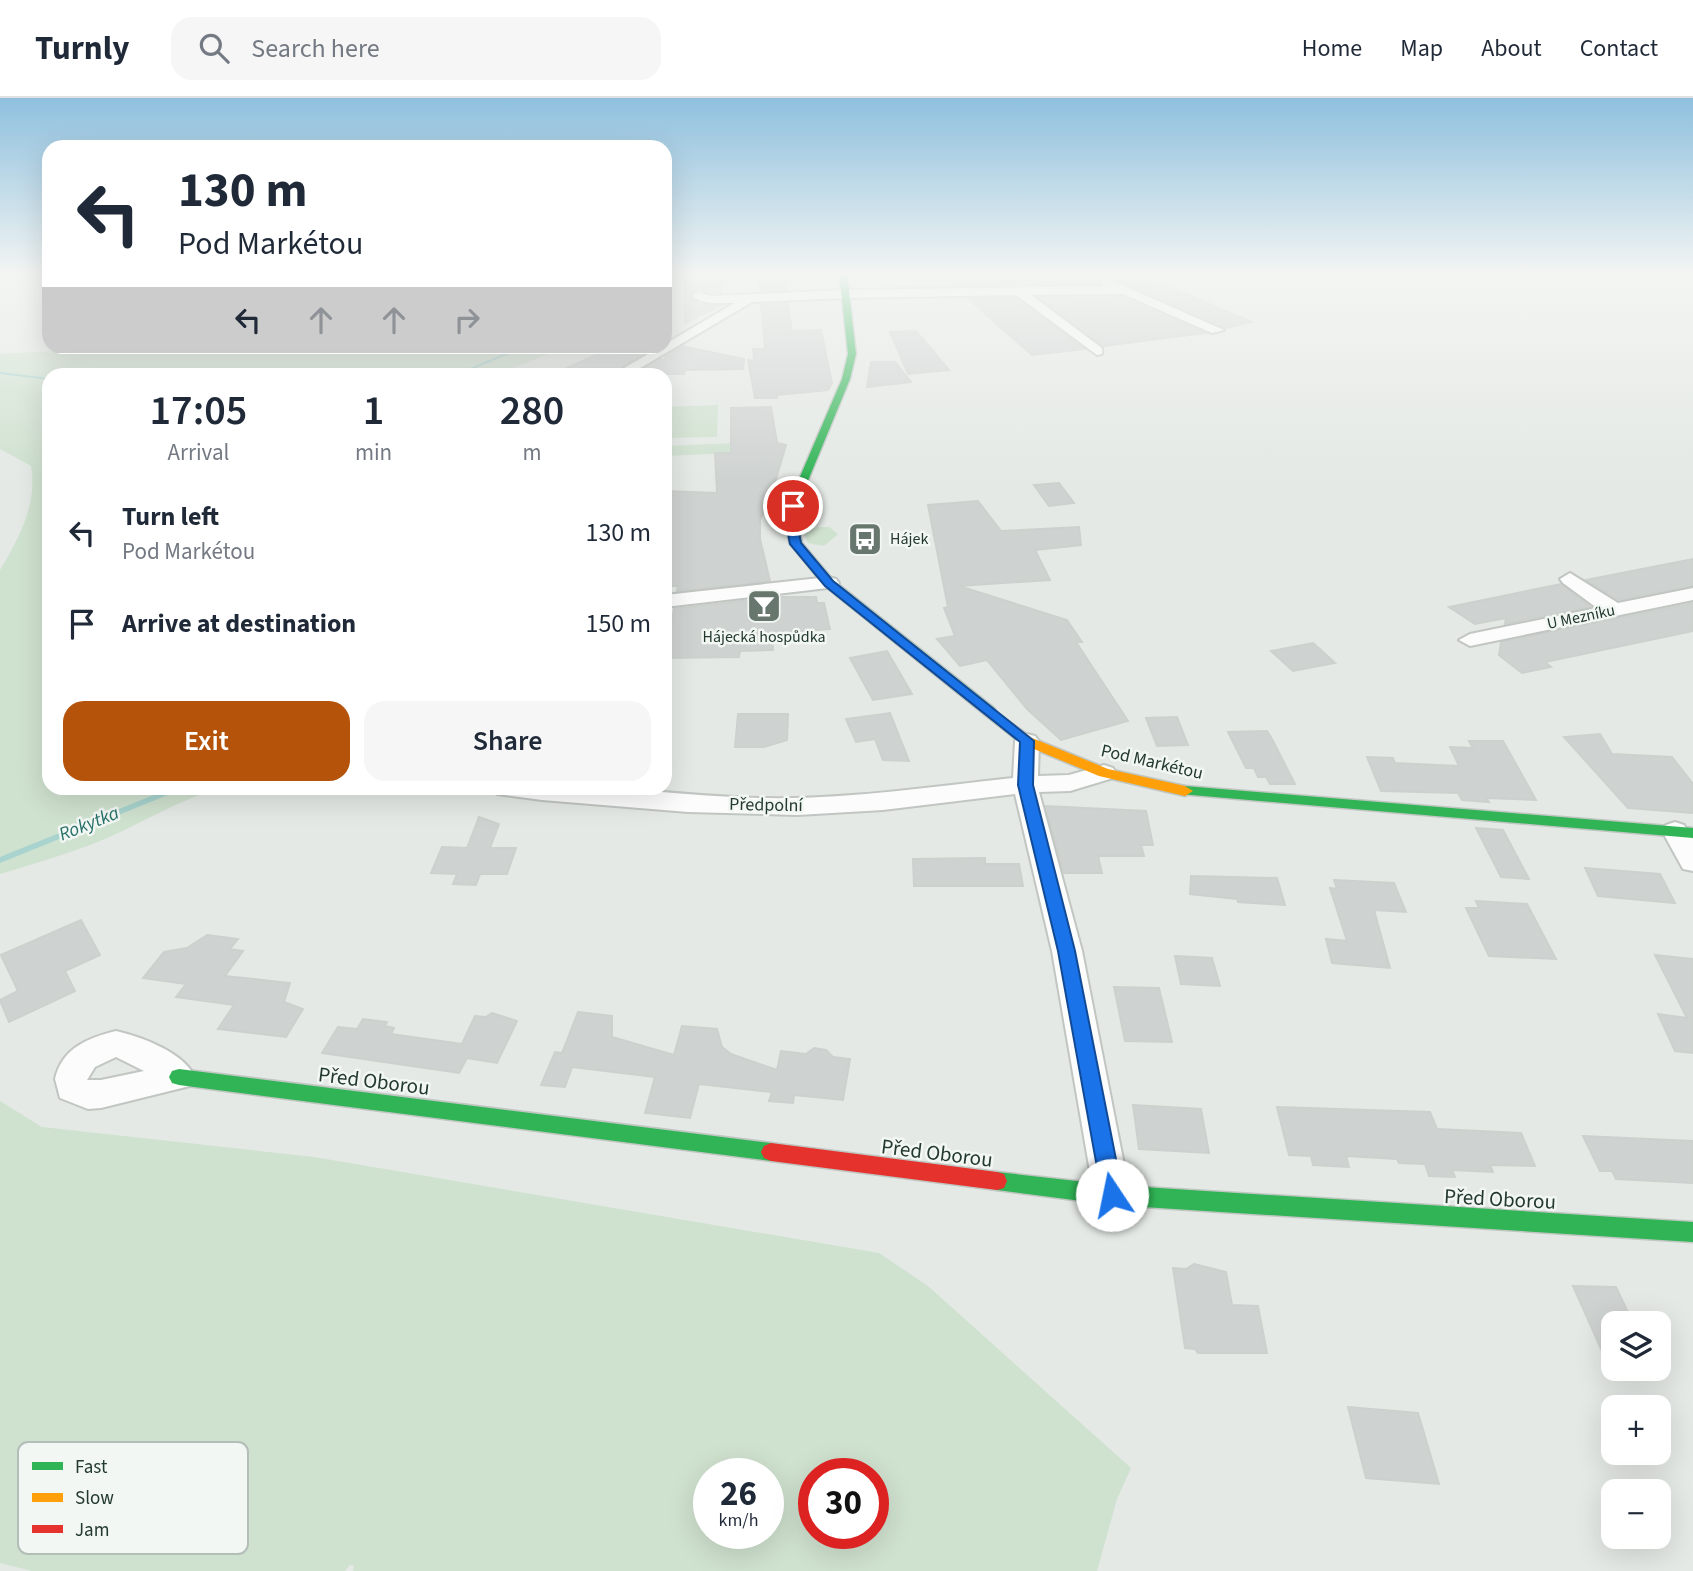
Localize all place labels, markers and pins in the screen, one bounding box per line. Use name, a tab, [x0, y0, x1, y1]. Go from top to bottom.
pin	[763, 476, 823, 536]
bus stop icon: Hájek	[846, 520, 884, 558]
place label: Hájek	[890, 528, 928, 550]
bar icon: Hájecká hospůdka	[745, 587, 783, 625]
place label: Hájecká hospůdka	[702, 626, 826, 648]

